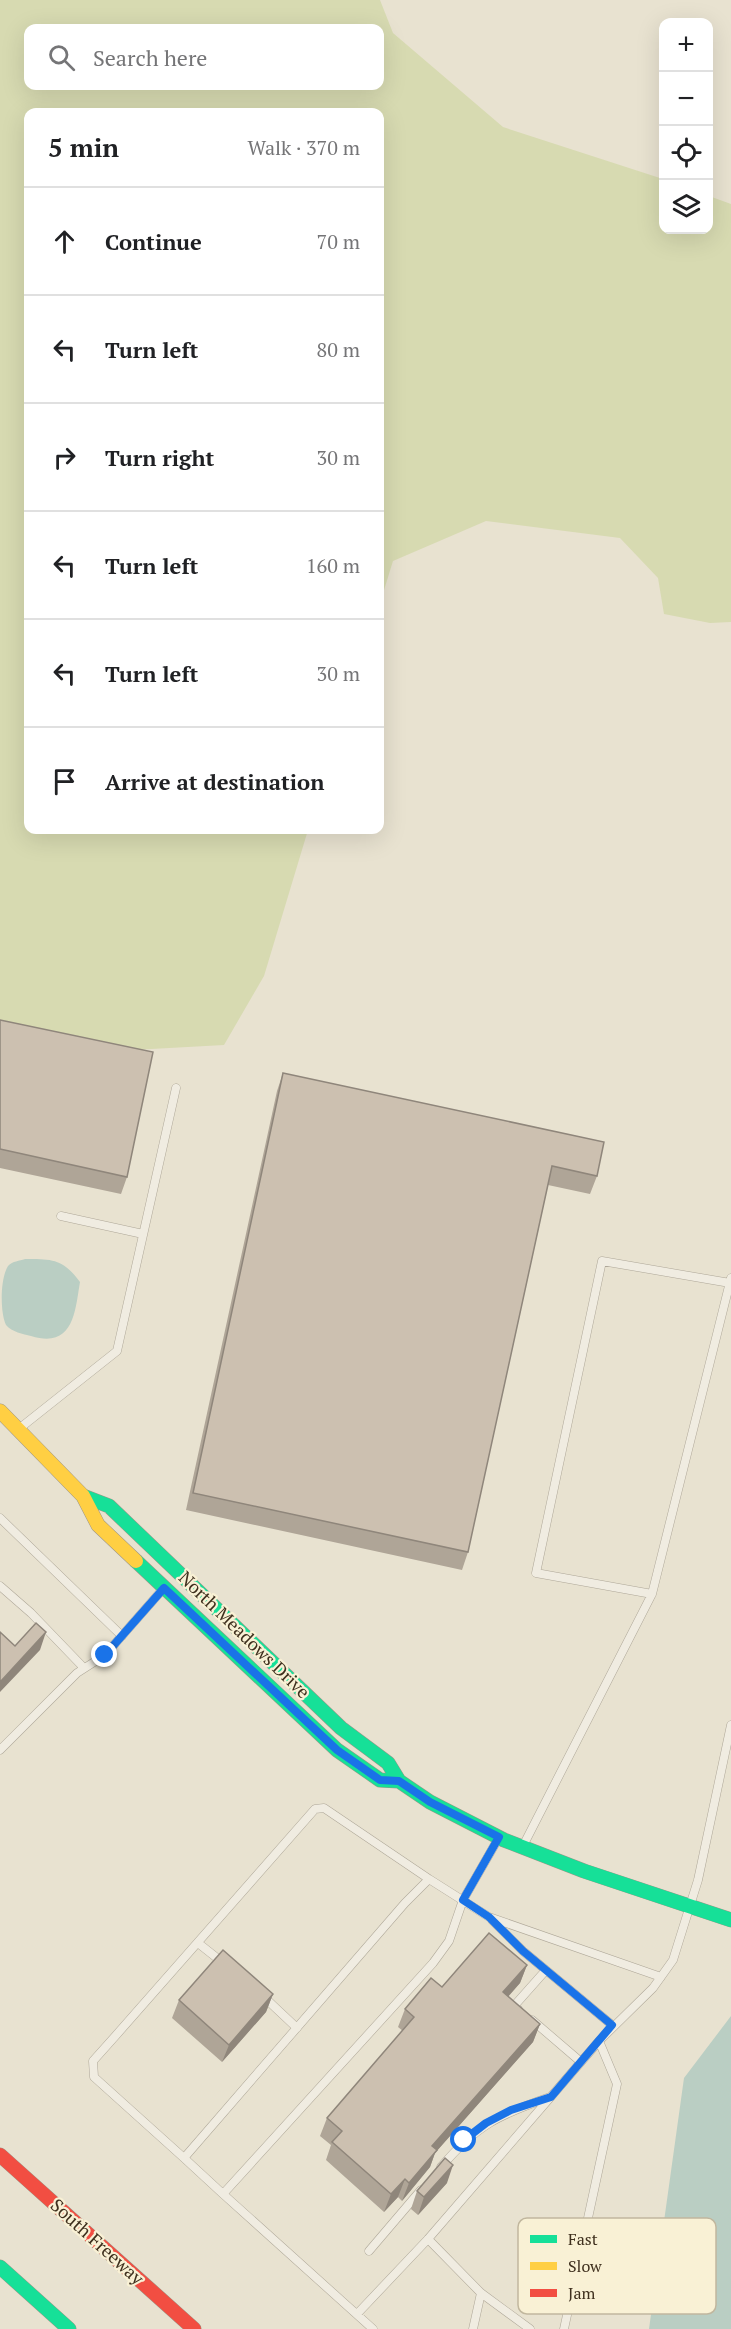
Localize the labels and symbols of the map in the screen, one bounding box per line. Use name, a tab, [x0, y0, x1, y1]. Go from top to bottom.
street label: North Meadows Drive	[174, 1565, 315, 1703]
route end	[91, 1641, 117, 1667]
route start	[450, 2126, 476, 2152]
street label: South Freeway	[46, 2193, 150, 2290]
legend	[518, 2218, 716, 2314]
text: Fast	[568, 2228, 598, 2250]
text: Slow	[568, 2255, 602, 2277]
text: Jam	[568, 2282, 596, 2304]

